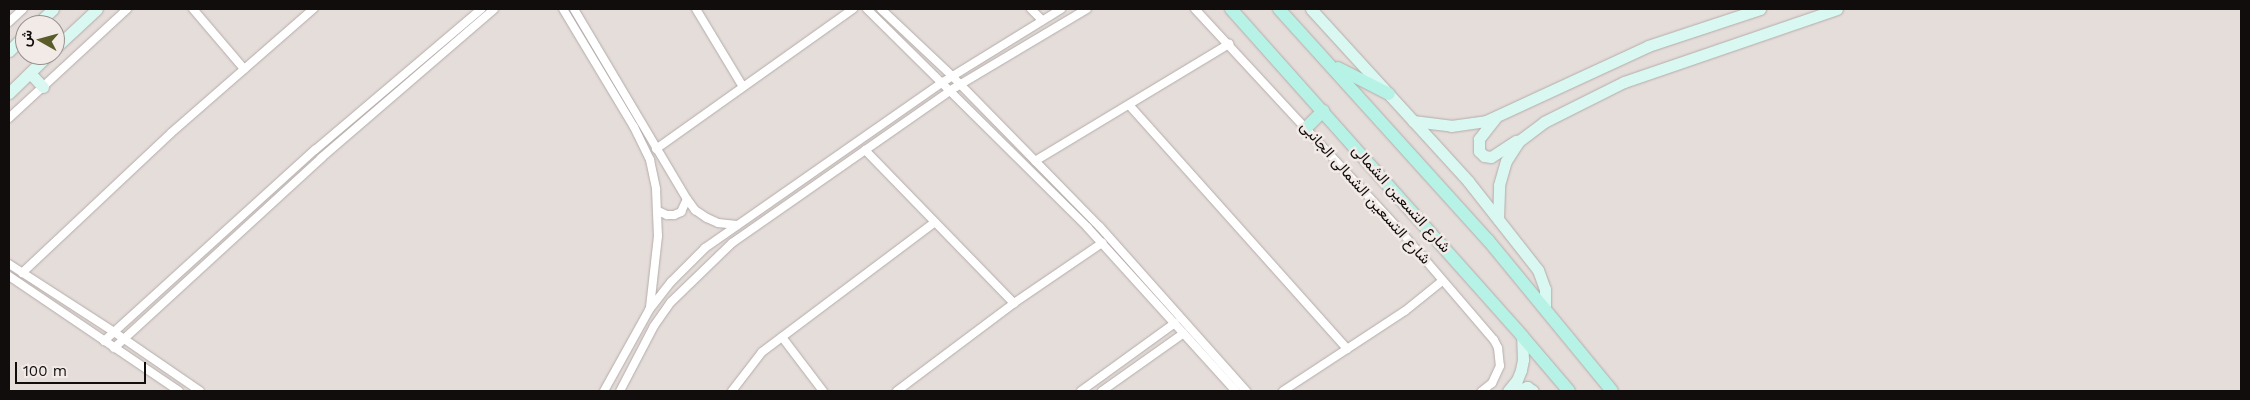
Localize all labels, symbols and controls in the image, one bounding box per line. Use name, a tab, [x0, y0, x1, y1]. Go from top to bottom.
north arrow	[15, 15, 65, 65]
text: ش	[17, 29, 35, 48]
street label: شارع التسعين الشمالى الجانبى	[1296, 118, 1434, 268]
street label: شارع التسعين الشمالى	[1348, 141, 1454, 257]
scale bar	[18, 352, 149, 384]
text: 100 m	[23, 362, 67, 380]

